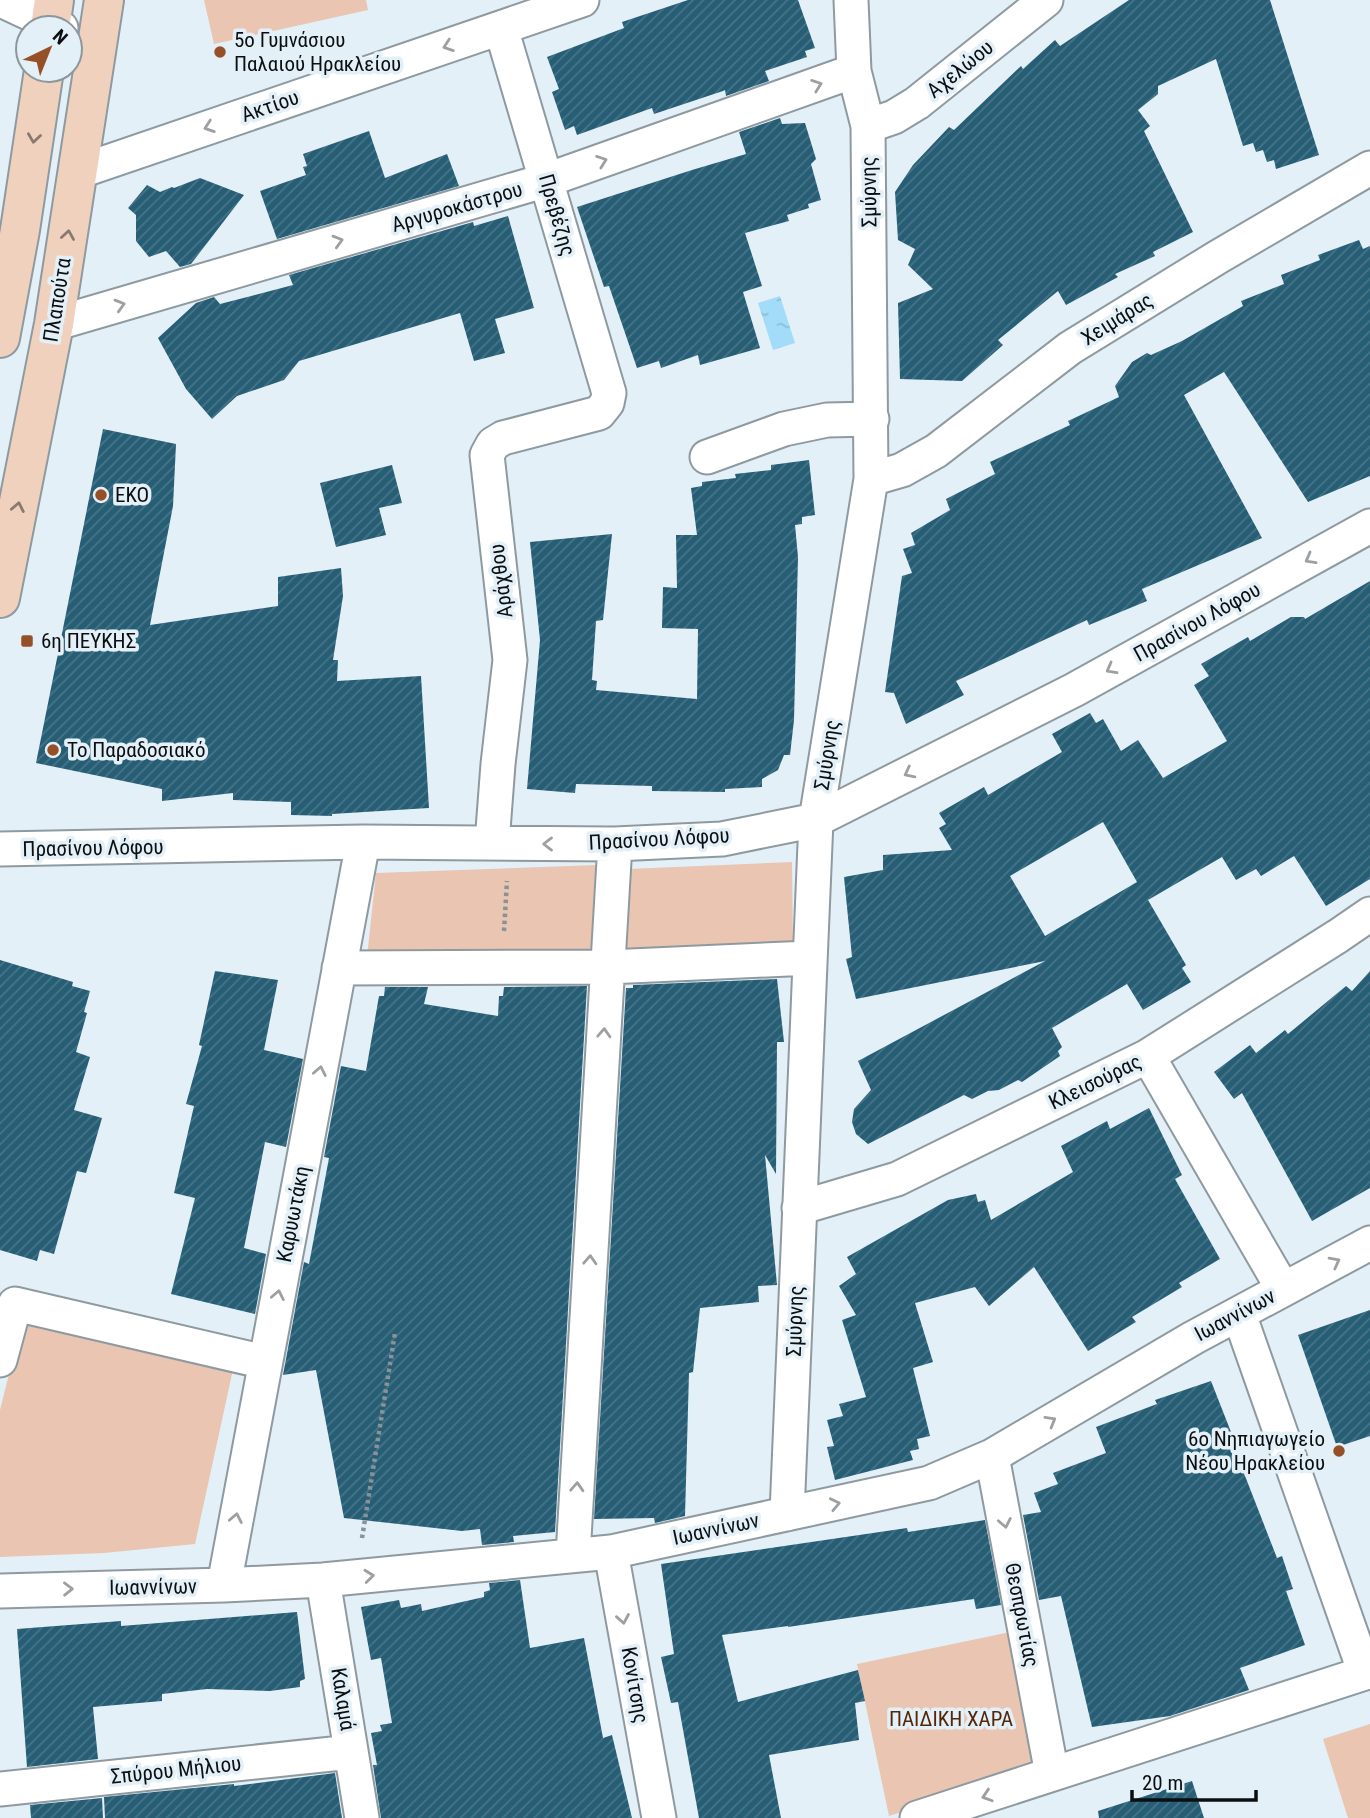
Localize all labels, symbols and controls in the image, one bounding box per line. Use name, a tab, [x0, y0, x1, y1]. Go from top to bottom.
north arrow	[14, 14, 84, 84]
text: N	[48, 25, 72, 49]
place label: 5ο Γυμνάσιου Παλαιού Ηρακλείου	[234, 28, 401, 76]
street label: Αχελώου	[922, 35, 998, 103]
one-way arrow	[442, 38, 454, 52]
marker: 5ο Γυμνάσιου Παλαιού Ηρακλείου	[212, 44, 228, 60]
one-way arrow	[810, 79, 822, 93]
street label: Ακτίου	[238, 85, 302, 127]
one-way arrow	[204, 119, 216, 133]
one-way arrow	[27, 132, 42, 143]
one-way arrow	[596, 155, 608, 169]
street label: Σμύρνης	[856, 156, 882, 228]
street label: Πρεβέζης	[534, 171, 580, 259]
street label: Αργυροκάστρου	[389, 177, 525, 237]
one-way arrow	[60, 229, 75, 241]
one-way arrow	[332, 235, 344, 250]
street label: Πλαπούτα	[38, 256, 76, 344]
street label: Χειμάρας	[1077, 288, 1157, 350]
one-way arrow	[113, 299, 125, 314]
place label: EKO	[115, 483, 149, 507]
marker: EKO	[93, 487, 109, 503]
one-way arrow	[10, 501, 25, 513]
street label: Αράχθου	[485, 543, 517, 619]
one-way arrow	[1305, 551, 1318, 564]
street label: Πρασίνου Λόφου	[1130, 577, 1264, 667]
place label: 6η ΠΕΥΚΗΣ	[41, 629, 136, 653]
marker: 6η ΠΕΥΚΗΣ	[19, 633, 35, 649]
one-way arrow	[1106, 661, 1119, 674]
street label: Σμύρνης	[810, 718, 844, 792]
place label: Το Παραδοσιακό	[67, 738, 205, 762]
marker: Το Παραδοσιακό	[45, 742, 61, 758]
one-way arrow	[904, 765, 916, 778]
street label: Πρασίνου Λόφου	[588, 823, 730, 855]
street label: Πρασίνου Λόφου	[22, 835, 164, 861]
one-way arrow	[542, 836, 552, 852]
one-way arrow	[596, 1027, 611, 1038]
street label: Κλεισούρας	[1045, 1049, 1145, 1115]
one-way arrow	[311, 1065, 326, 1077]
street label: Καρυωτάκη	[272, 1164, 314, 1264]
one-way arrow	[583, 1254, 598, 1265]
one-way arrow	[1327, 1257, 1340, 1270]
street label: Ιωαννίνων	[1191, 1284, 1279, 1346]
street label: Σμύρνης	[782, 1285, 808, 1357]
one-way arrow	[270, 1289, 285, 1301]
one-way arrow	[1043, 1416, 1056, 1429]
place label: 6ο Νηπιαγωγείο Νέου Ηρακλείου	[1185, 1427, 1325, 1475]
marker: 6ο Νηπιαγωγείο Νέου Ηρακλείου	[1331, 1443, 1347, 1459]
one-way arrow	[569, 1481, 584, 1492]
one-way arrow	[829, 1497, 841, 1512]
street label: Ιωαννίνων	[671, 1508, 761, 1550]
one-way arrow	[228, 1512, 243, 1524]
one-way arrow	[996, 1517, 1011, 1529]
street label: Θεσπρωτίας	[1000, 1561, 1044, 1669]
one-way arrow	[363, 1568, 375, 1583]
street label: Ιωαννίνων	[109, 1574, 197, 1600]
one-way arrow	[63, 1581, 74, 1597]
one-way arrow	[615, 1613, 630, 1625]
street label: Κονίτσης	[616, 1645, 654, 1725]
street label: Καλαμά	[326, 1666, 360, 1733]
park label: ΠΑΙΔΙΚΗ ΧΑΡΑ	[889, 1707, 1013, 1731]
street label: Σπύρου Μήλιου	[110, 1751, 242, 1789]
scale bar	[1132, 1758, 1256, 1802]
text: 20 m	[1142, 1771, 1183, 1795]
one-way arrow	[981, 1787, 993, 1802]

